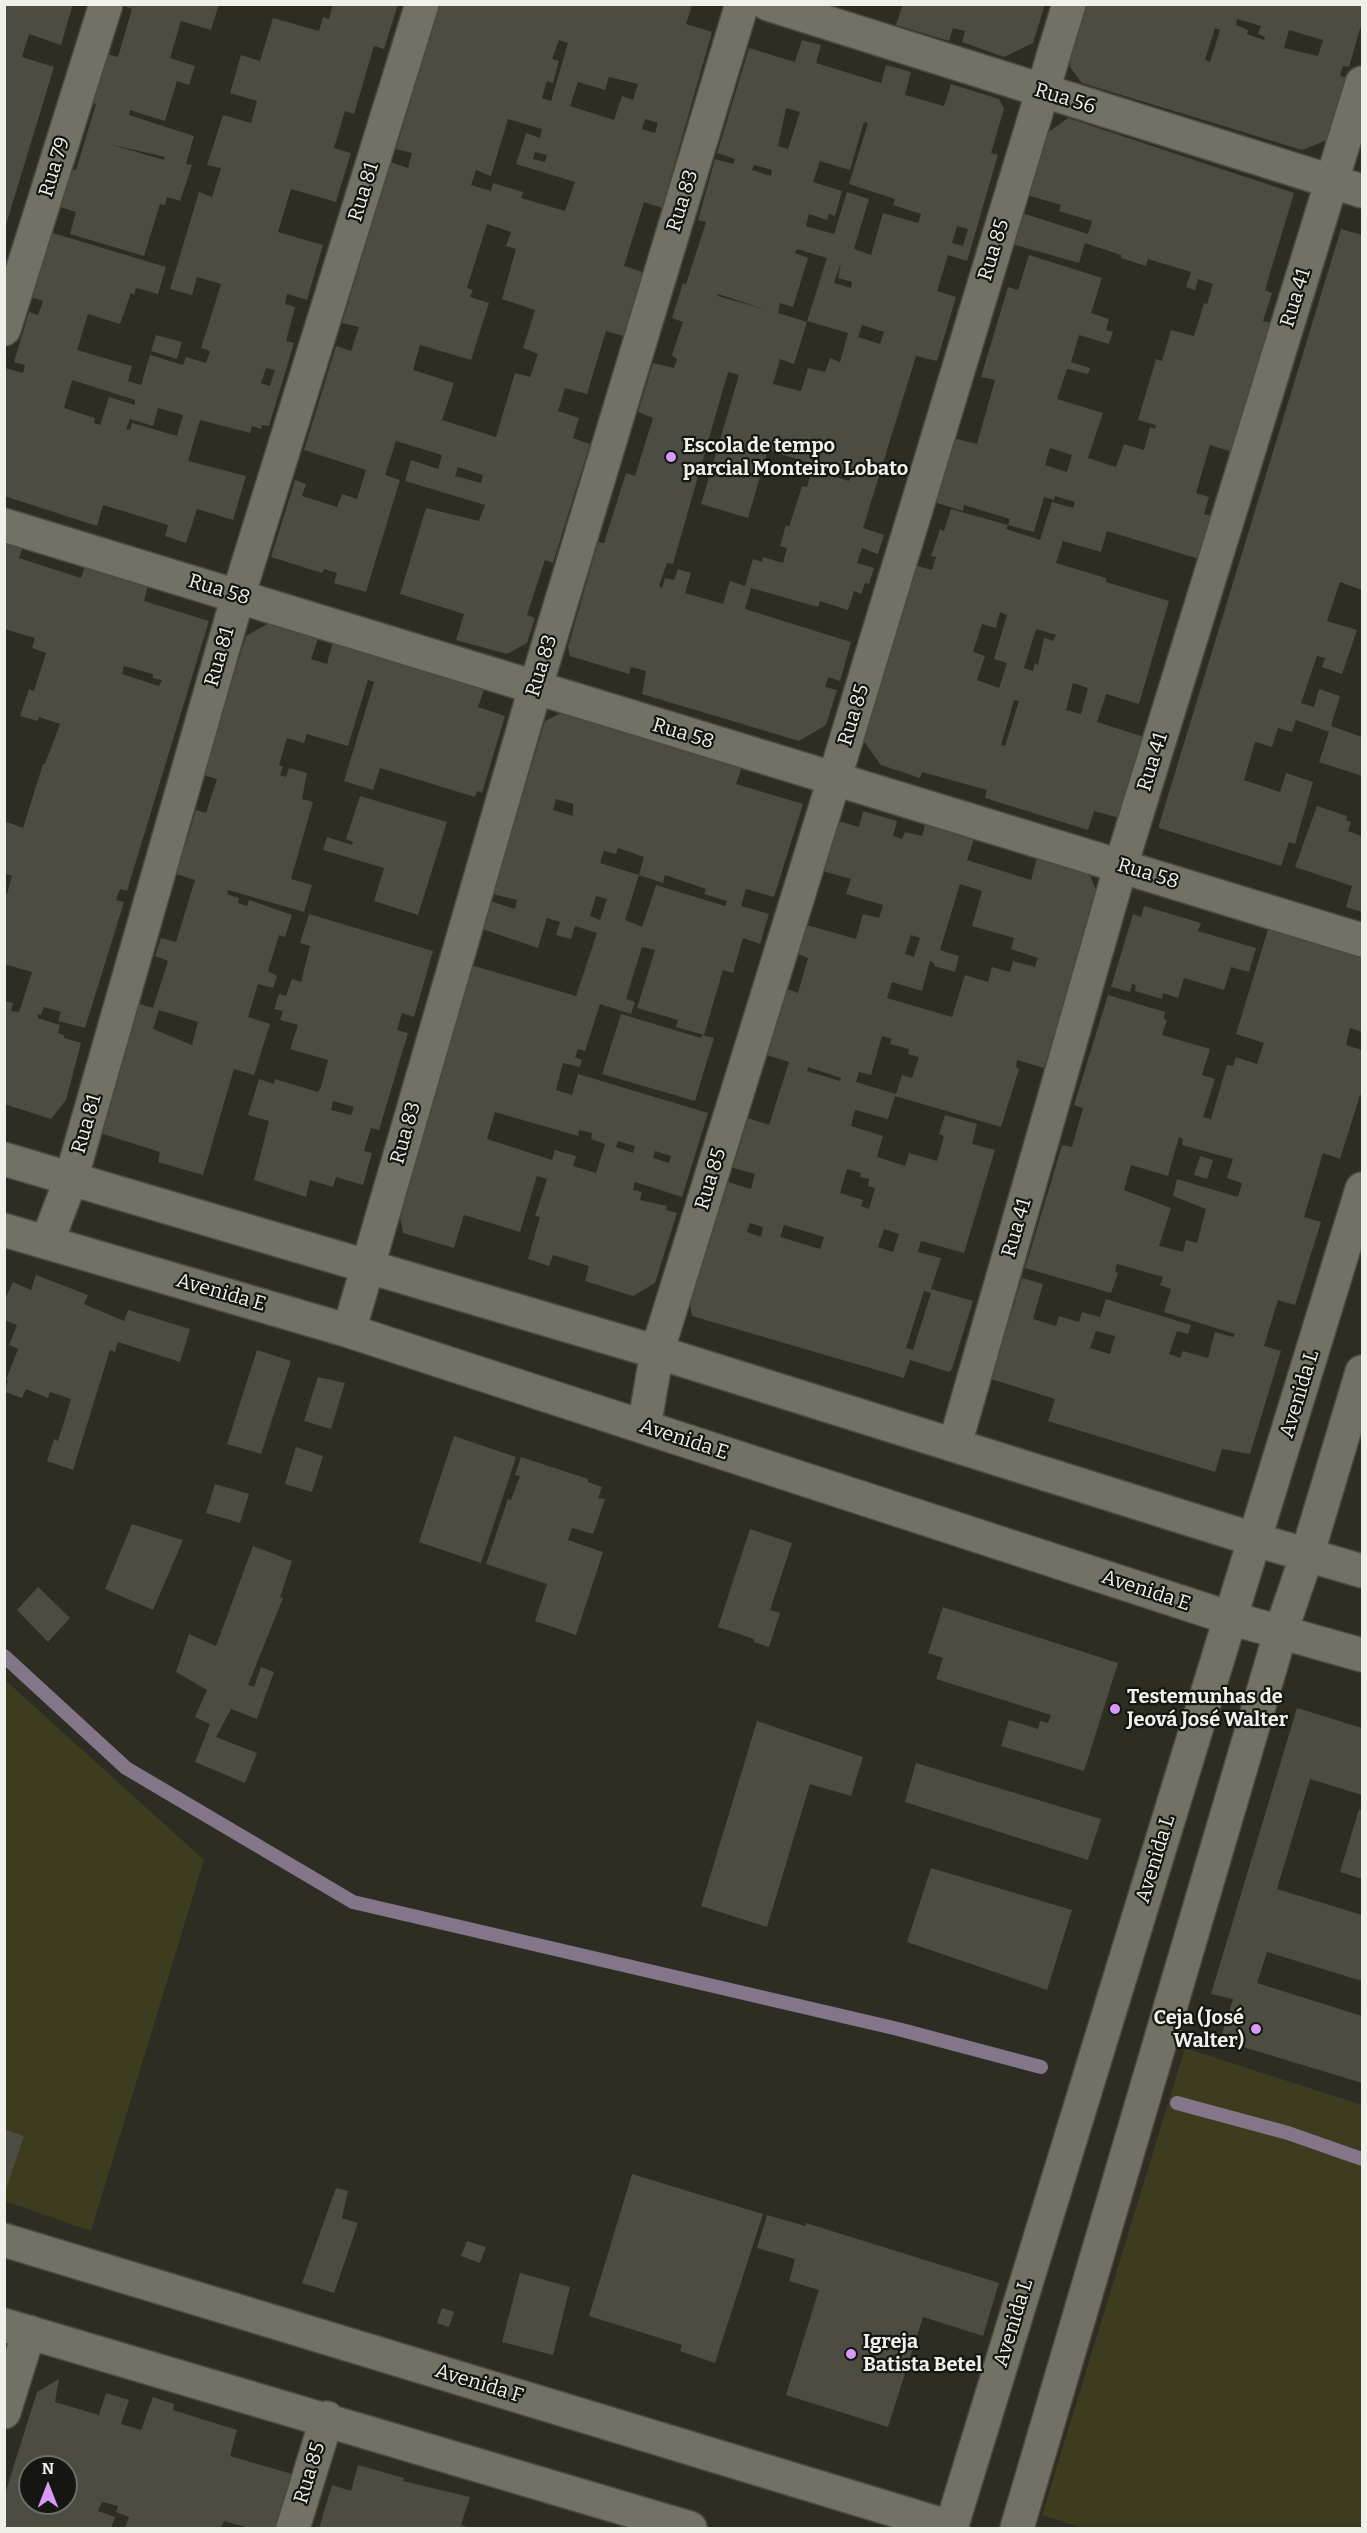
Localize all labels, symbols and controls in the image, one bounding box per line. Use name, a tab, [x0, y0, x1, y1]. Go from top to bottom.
street label: Rua 56	[1032, 78, 1098, 120]
street label: Rua 79	[35, 134, 75, 200]
street label: Rua 81	[344, 160, 384, 224]
street label: Rua 83	[662, 167, 704, 235]
street label: Rua 85	[973, 216, 1015, 284]
street label: Rua 41	[1276, 266, 1316, 330]
place label: Escola de tempo parcial Monteiro Lobato	[683, 434, 908, 481]
marker: Escola de tempo parcial Monteiro Lobato	[664, 450, 678, 464]
street label: Rua 58	[185, 569, 253, 611]
street label: Rua 81	[200, 625, 240, 689]
street label: Rua 83	[521, 632, 563, 700]
street label: Rua 85	[833, 681, 875, 749]
street label: Rua 58	[649, 713, 717, 755]
street label: Rua 41	[1133, 730, 1173, 794]
street label: Rua 58	[1114, 853, 1182, 895]
street label: Rua 81	[67, 1092, 107, 1156]
street label: Rua 83	[386, 1099, 426, 1167]
street label: Rua 85	[690, 1145, 732, 1213]
street label: Rua 41	[997, 1196, 1037, 1260]
street label: Avenida E	[174, 1269, 268, 1317]
street label: Avenida L	[1275, 1347, 1325, 1441]
street label: Avenida E	[637, 1414, 731, 1466]
street label: Avenida E	[1099, 1565, 1193, 1617]
place label: Testemunhas de Jeová José Walter	[1127, 1685, 1288, 1732]
marker: Testemunhas de Jeová José Walter	[1108, 1702, 1122, 1716]
street label: Avenida L	[1131, 1812, 1181, 1906]
place label: Ceja (José Walter)	[1154, 2006, 1244, 2053]
marker: Ceja (José Walter)	[1249, 2022, 1263, 2036]
street label: Avenida L	[989, 2276, 1039, 2370]
place label: Igreja Batista Betel	[863, 2330, 982, 2377]
marker: Igreja Batista Betel	[844, 2347, 858, 2361]
street label: Avenida F	[432, 2359, 526, 2409]
street label: Rua 85	[289, 2439, 331, 2507]
north arrow	[18, 2455, 78, 2515]
text: N	[42, 2459, 54, 2478]

